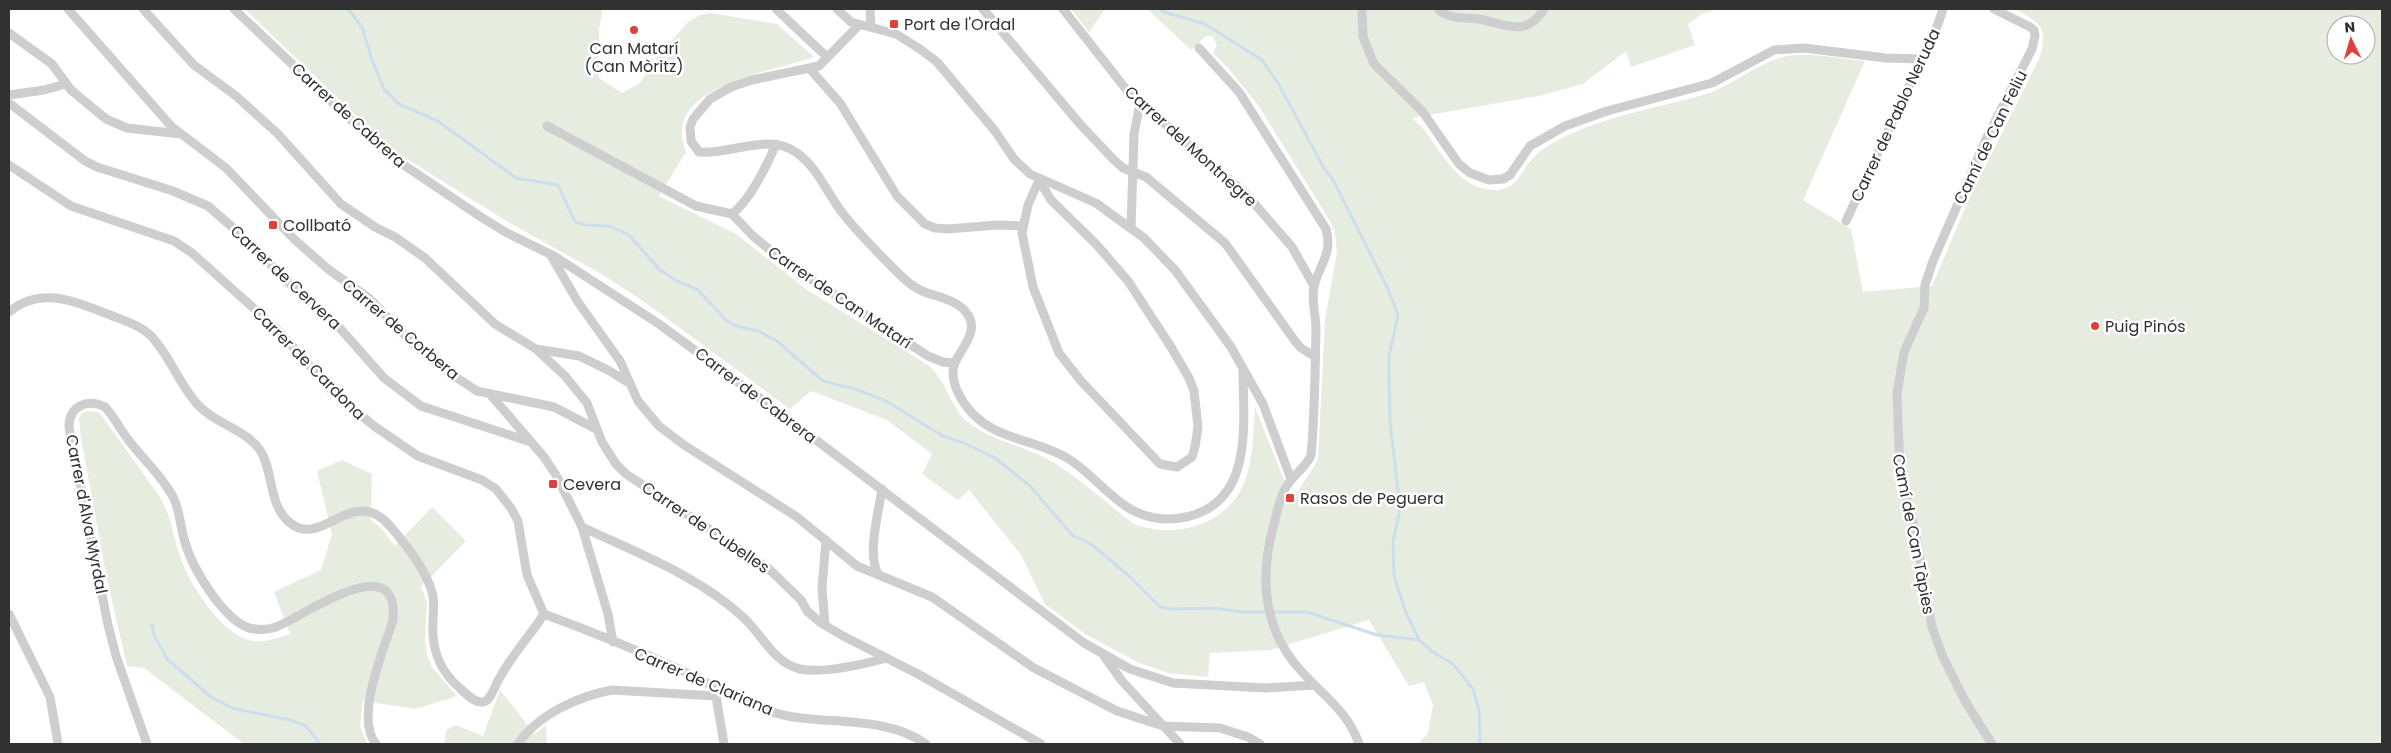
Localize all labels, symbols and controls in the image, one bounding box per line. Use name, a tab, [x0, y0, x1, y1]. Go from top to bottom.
place label: Port de l'Ordal	[904, 13, 1015, 36]
north arrow	[2326, 15, 2376, 65]
text: N	[2344, 17, 2356, 37]
marker: Port de l'Ordal	[888, 18, 900, 30]
marker: Can Matarí (Can Mòritz)	[628, 24, 640, 36]
street label: Carrer de Pablo Neruda	[1845, 25, 1946, 206]
place label: Can Matarí (Can Mòritz)	[584, 37, 684, 78]
street label: Carrer de Cabrera	[286, 58, 411, 173]
street label: Camí de Can Feliu	[1948, 66, 2033, 208]
street label: Carrer del Montnegre	[1119, 81, 1262, 212]
place label: Collbató	[283, 214, 351, 237]
marker: Collbató	[267, 219, 279, 231]
street label: Carrer de Cervera	[225, 220, 346, 335]
street label: Carrer de Can Matarí	[763, 241, 916, 354]
street label: Carrer de Corbera	[337, 274, 464, 385]
street label: Carrer de Cardona	[247, 302, 370, 425]
place label: Puig Pinós	[2105, 315, 2186, 338]
marker: Puig Pinós	[2089, 320, 2101, 332]
street label: Carrer de Cabrera	[690, 342, 821, 449]
street label: Carrer d'Alva Myrdal	[60, 433, 113, 596]
street label: Camí de Can Tàpies	[1887, 452, 1940, 616]
place label: Cevera	[563, 473, 621, 496]
street label: Carrer de Cubelles	[637, 476, 774, 579]
marker: Cevera	[547, 478, 559, 490]
place label: Rasos de Peguera	[1300, 487, 1444, 510]
marker: Rasos de Peguera	[1284, 492, 1296, 504]
street label: Carrer de Clariana	[631, 642, 777, 721]

